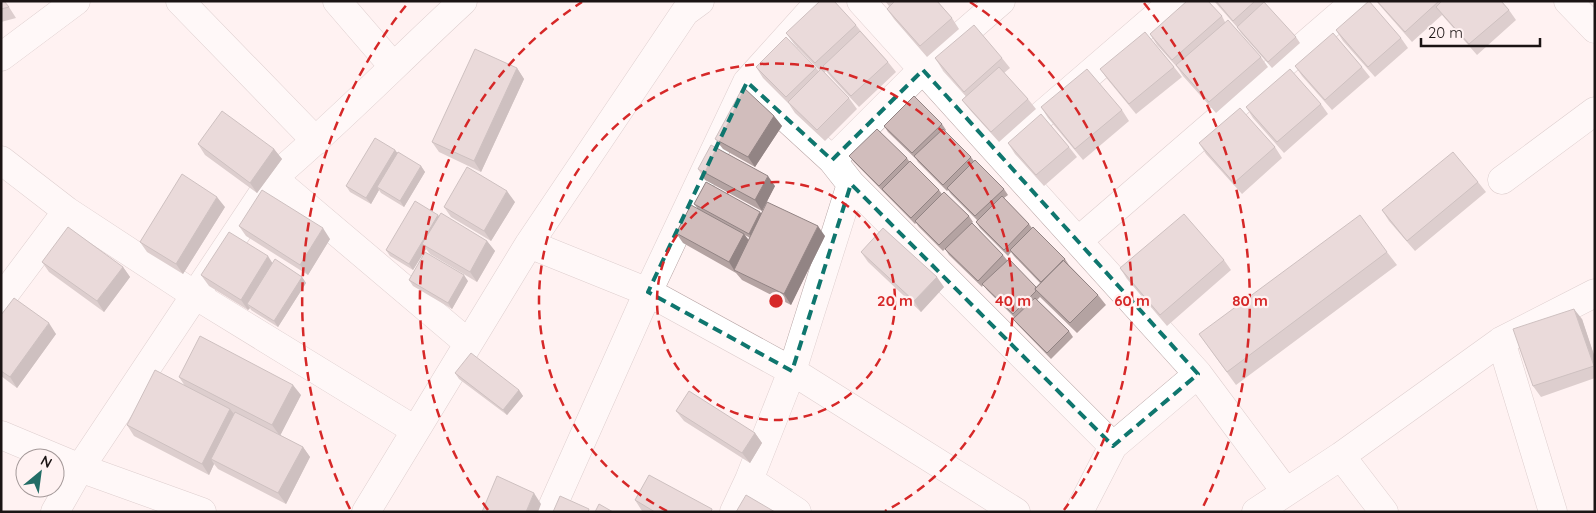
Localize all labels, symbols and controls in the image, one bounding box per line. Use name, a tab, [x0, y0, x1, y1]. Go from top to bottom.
scale bar	[1421, 15, 1540, 47]
text: 20 m	[1428, 23, 1463, 42]
text: 20 m	[877, 291, 913, 310]
text: 40 m	[995, 291, 1031, 310]
text: 60 m	[1114, 291, 1150, 310]
text: 80 m	[1232, 291, 1268, 310]
centre of rings	[767, 292, 785, 310]
north arrow	[15, 448, 65, 498]
text: N	[37, 451, 55, 472]

